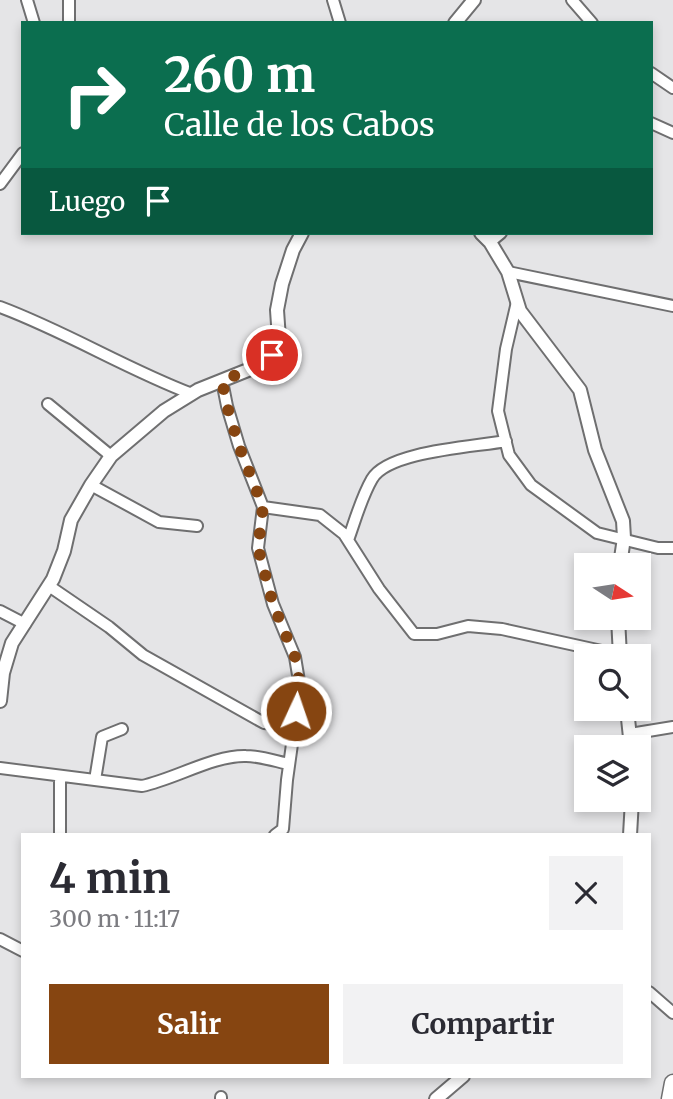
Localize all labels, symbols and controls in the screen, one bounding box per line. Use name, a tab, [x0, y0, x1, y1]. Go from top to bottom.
text: 260 m	[164, 44, 315, 105]
icon: right	[49, 49, 140, 140]
text: Calle de los Cabos	[164, 105, 435, 145]
icon: arrive	[139, 182, 177, 220]
text: Luego	[49, 185, 125, 218]
pin	[242, 325, 302, 385]
icon: arrive	[253, 336, 291, 374]
north arrow	[574, 553, 651, 630]
map controls	[574, 553, 651, 812]
button: search	[574, 644, 651, 721]
position arrow	[259, 674, 333, 748]
button: layers	[574, 735, 651, 812]
text: 4 min	[49, 852, 171, 904]
button: close	[549, 856, 623, 930]
text: 300 m · 11:17	[49, 904, 180, 933]
button: Salir	[49, 984, 329, 1064]
button: Compartir	[343, 984, 623, 1064]

